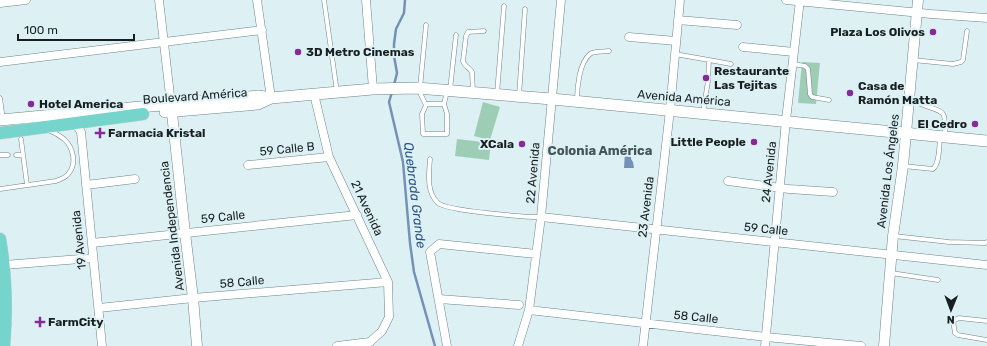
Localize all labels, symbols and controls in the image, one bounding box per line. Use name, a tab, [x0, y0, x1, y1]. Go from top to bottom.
scale bar	[18, 16, 134, 42]
text: 100 m	[24, 23, 58, 37]
place label: Plaza Los Olivos	[830, 25, 925, 39]
marker: Plaza Los Olivos	[928, 27, 938, 37]
place label: 3D Metro Cinemas	[306, 45, 415, 59]
marker: 3D Metro Cinemas	[293, 47, 303, 57]
place label: Restaurante Las Tejitas	[714, 64, 789, 92]
marker: Restaurante Las Tejitas	[701, 73, 711, 83]
place label: Casa de Ramón Matta	[858, 79, 937, 107]
street label: Boulevard América	[142, 85, 248, 107]
street label: Avenida América	[637, 87, 731, 109]
marker: Casa de Ramón Matta	[845, 88, 855, 98]
place label: Hotel America	[39, 97, 123, 111]
marker: Hotel America	[26, 99, 36, 109]
street label: Avenida Los Ángeles	[874, 113, 902, 229]
place label: El Cedro	[917, 117, 967, 131]
marker: El Cedro	[970, 119, 980, 129]
place label: Farmacia Kristal	[108, 126, 205, 140]
marker: Farmacia Kristal	[95, 128, 105, 138]
place label: Little People	[670, 135, 746, 149]
place label: XCala	[480, 137, 514, 151]
marker: Little People	[749, 137, 759, 147]
street label: 59 Calle B	[259, 139, 315, 159]
marker: XCala	[517, 139, 527, 149]
water label: Quebrada Grande	[401, 141, 429, 249]
street label: 24 Avenida	[759, 141, 779, 203]
street label: 22 Avenida	[523, 142, 543, 204]
district label: Colonia América	[548, 143, 652, 158]
street label: Avenida Independencia	[157, 160, 187, 292]
street label: 23 Avenida	[635, 176, 657, 238]
street label: 21 Avenida	[348, 178, 386, 238]
street label: 59 Calle	[200, 208, 246, 226]
street label: 19 Avenida	[69, 210, 89, 270]
street label: 59 Calle	[743, 220, 789, 238]
street label: 58 Calle	[219, 273, 265, 291]
north arrow	[931, 290, 971, 330]
street label: 58 Calle	[673, 308, 719, 326]
text: N	[947, 313, 955, 326]
place label: FarmCity	[48, 315, 103, 329]
marker: FarmCity	[35, 317, 45, 327]

